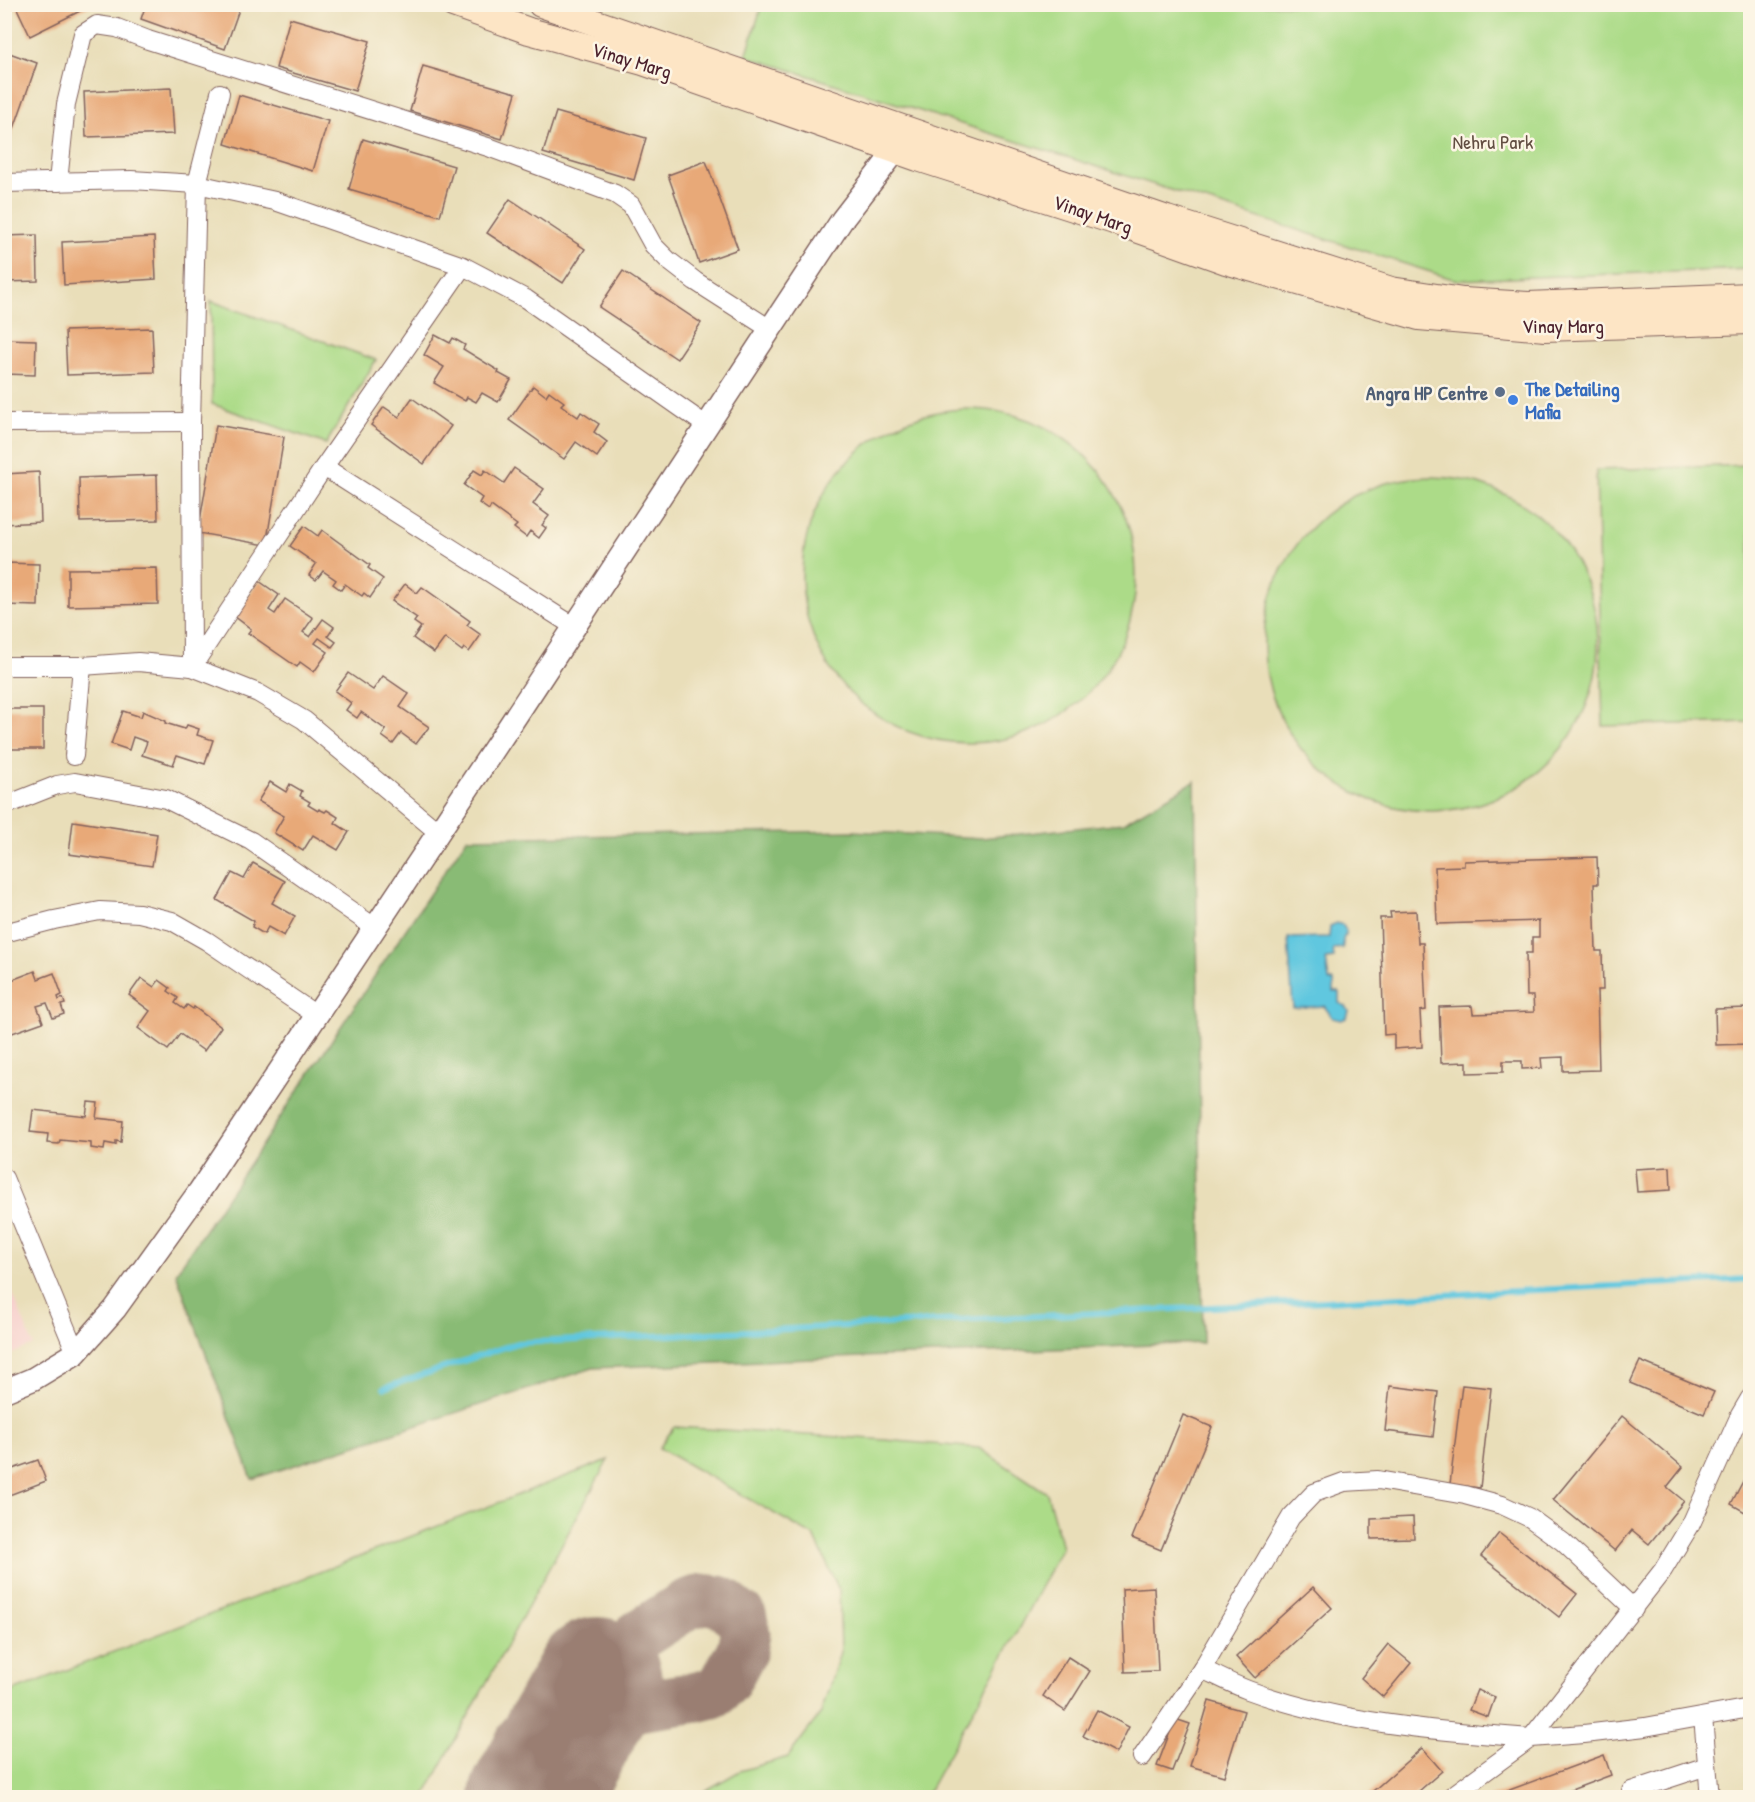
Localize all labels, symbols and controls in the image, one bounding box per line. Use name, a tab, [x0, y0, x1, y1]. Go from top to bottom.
street label: Vinay Marg	[589, 35, 675, 85]
park label: Nehru Park	[1453, 128, 1533, 155]
street label: Vinay Marg	[1050, 188, 1136, 240]
street label: Vinay Marg	[1522, 312, 1604, 339]
place label: The Detailing Mafia	[1524, 375, 1620, 425]
place label: Angra HP Centre	[1366, 379, 1488, 407]
marker: Angra HP Centre	[1493, 385, 1507, 399]
marker: The Detailing Mafia	[1506, 393, 1520, 407]

